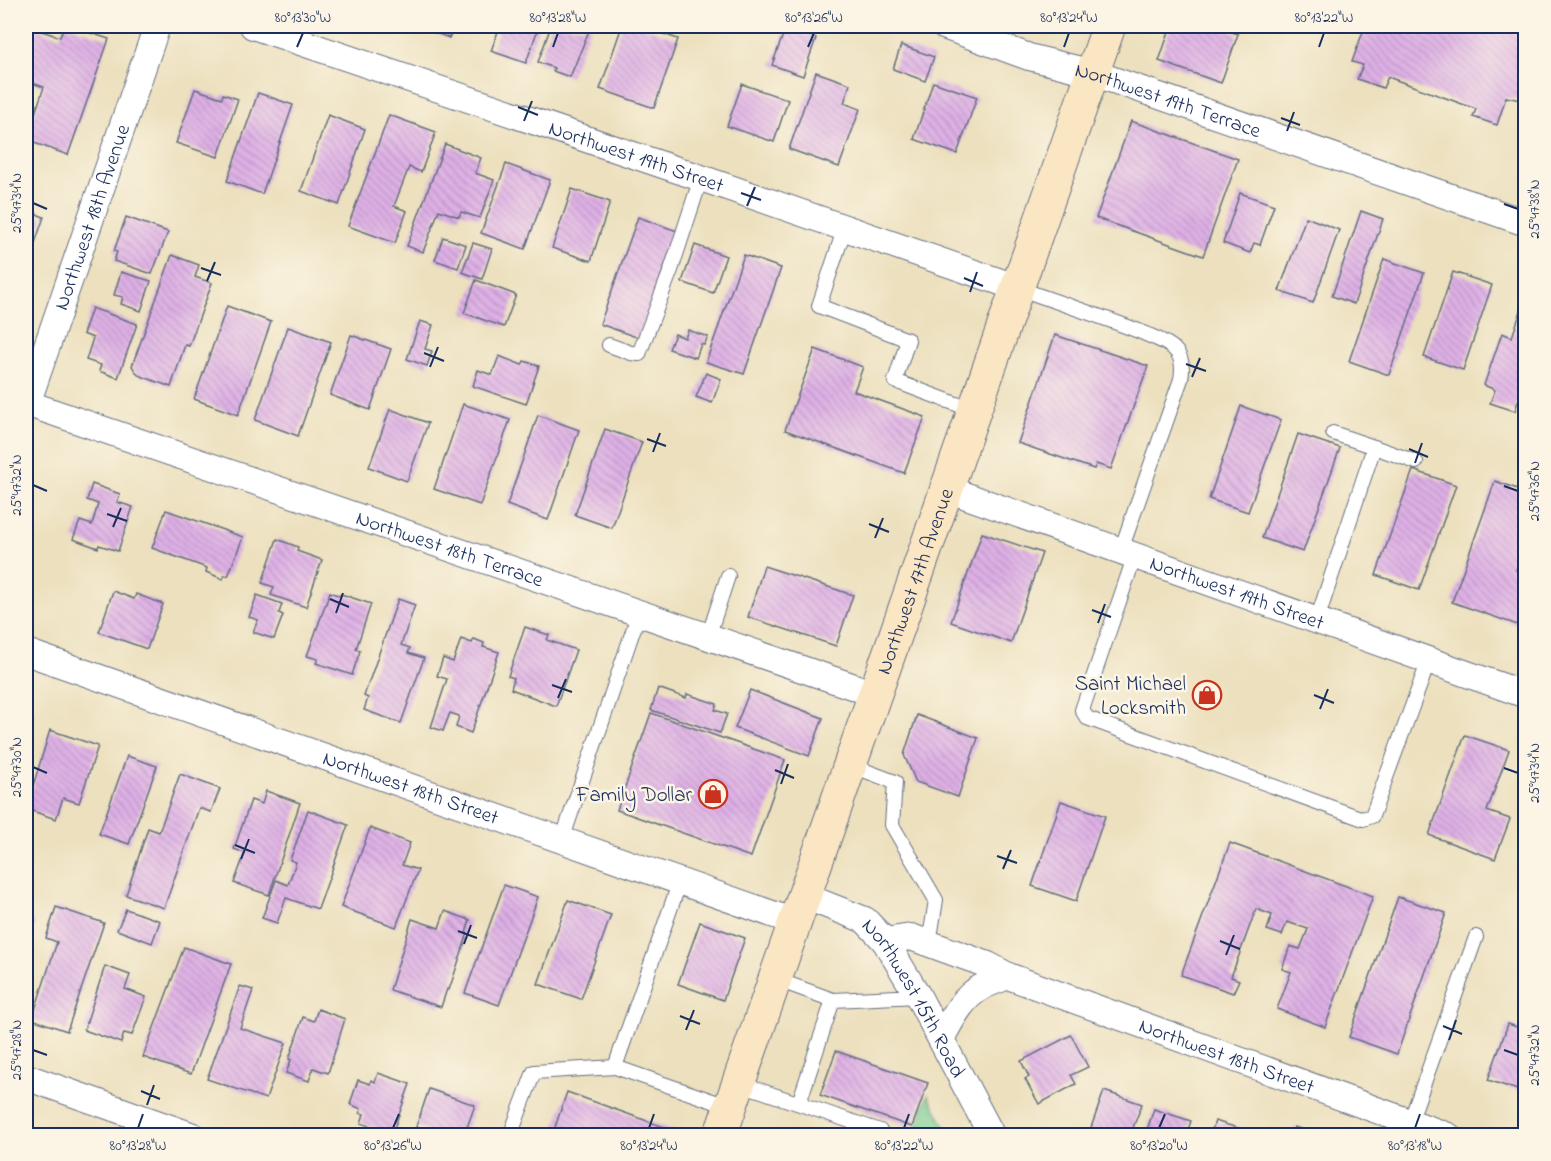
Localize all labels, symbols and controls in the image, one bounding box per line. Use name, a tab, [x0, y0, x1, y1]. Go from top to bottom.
text: 80°13'30"W	[275, 7, 331, 29]
text: 80°13'28"W	[530, 7, 586, 29]
text: 80°13'26"W	[785, 7, 843, 29]
text: 80°13'24"W	[1040, 7, 1098, 29]
text: 80°13'22"W	[1295, 7, 1353, 29]
street label: Northwest 19th Terrace	[1072, 56, 1265, 147]
street label: Northwest 19th Street	[544, 114, 727, 202]
street label: Northwest 18th Avenue	[47, 120, 139, 314]
text: 25°47'34"N	[6, 173, 28, 233]
text: 25°47'38"N	[1524, 179, 1546, 239]
text: 25°47'32"N	[6, 454, 28, 516]
text: 25°47'36"N	[1524, 461, 1546, 521]
street label: Northwest 17th Avenue	[870, 484, 963, 679]
street label: Northwest 18th Terrace	[351, 504, 547, 596]
street label: Northwest 19th Street	[1145, 549, 1328, 639]
place label: Saint Michael Locksmith	[1075, 670, 1186, 724]
shop icon: Saint Michael Locksmith	[1191, 679, 1223, 711]
text: 25°47'30"N	[6, 737, 28, 797]
text: 25°47'34"N	[1524, 743, 1546, 803]
street label: Northwest 18th Street	[318, 744, 502, 834]
shop icon: Family Dollar	[697, 778, 729, 810]
place label: Family Dollar	[575, 781, 692, 813]
street label: Northwest 15th Road	[854, 912, 972, 1084]
street label: Northwest 18th Street	[1134, 1012, 1318, 1103]
text: 25°47'28"N	[6, 1020, 28, 1080]
text: 25°47'32"N	[1524, 1024, 1546, 1086]
text: 80°13'28"W	[110, 1135, 166, 1157]
text: 80°13'26"W	[364, 1135, 422, 1157]
text: 80°13'24"W	[620, 1135, 678, 1157]
text: 80°13'22"W	[875, 1135, 933, 1157]
text: 80°13'20"W	[1130, 1135, 1188, 1157]
text: 80°13'18"W	[1388, 1135, 1442, 1157]

